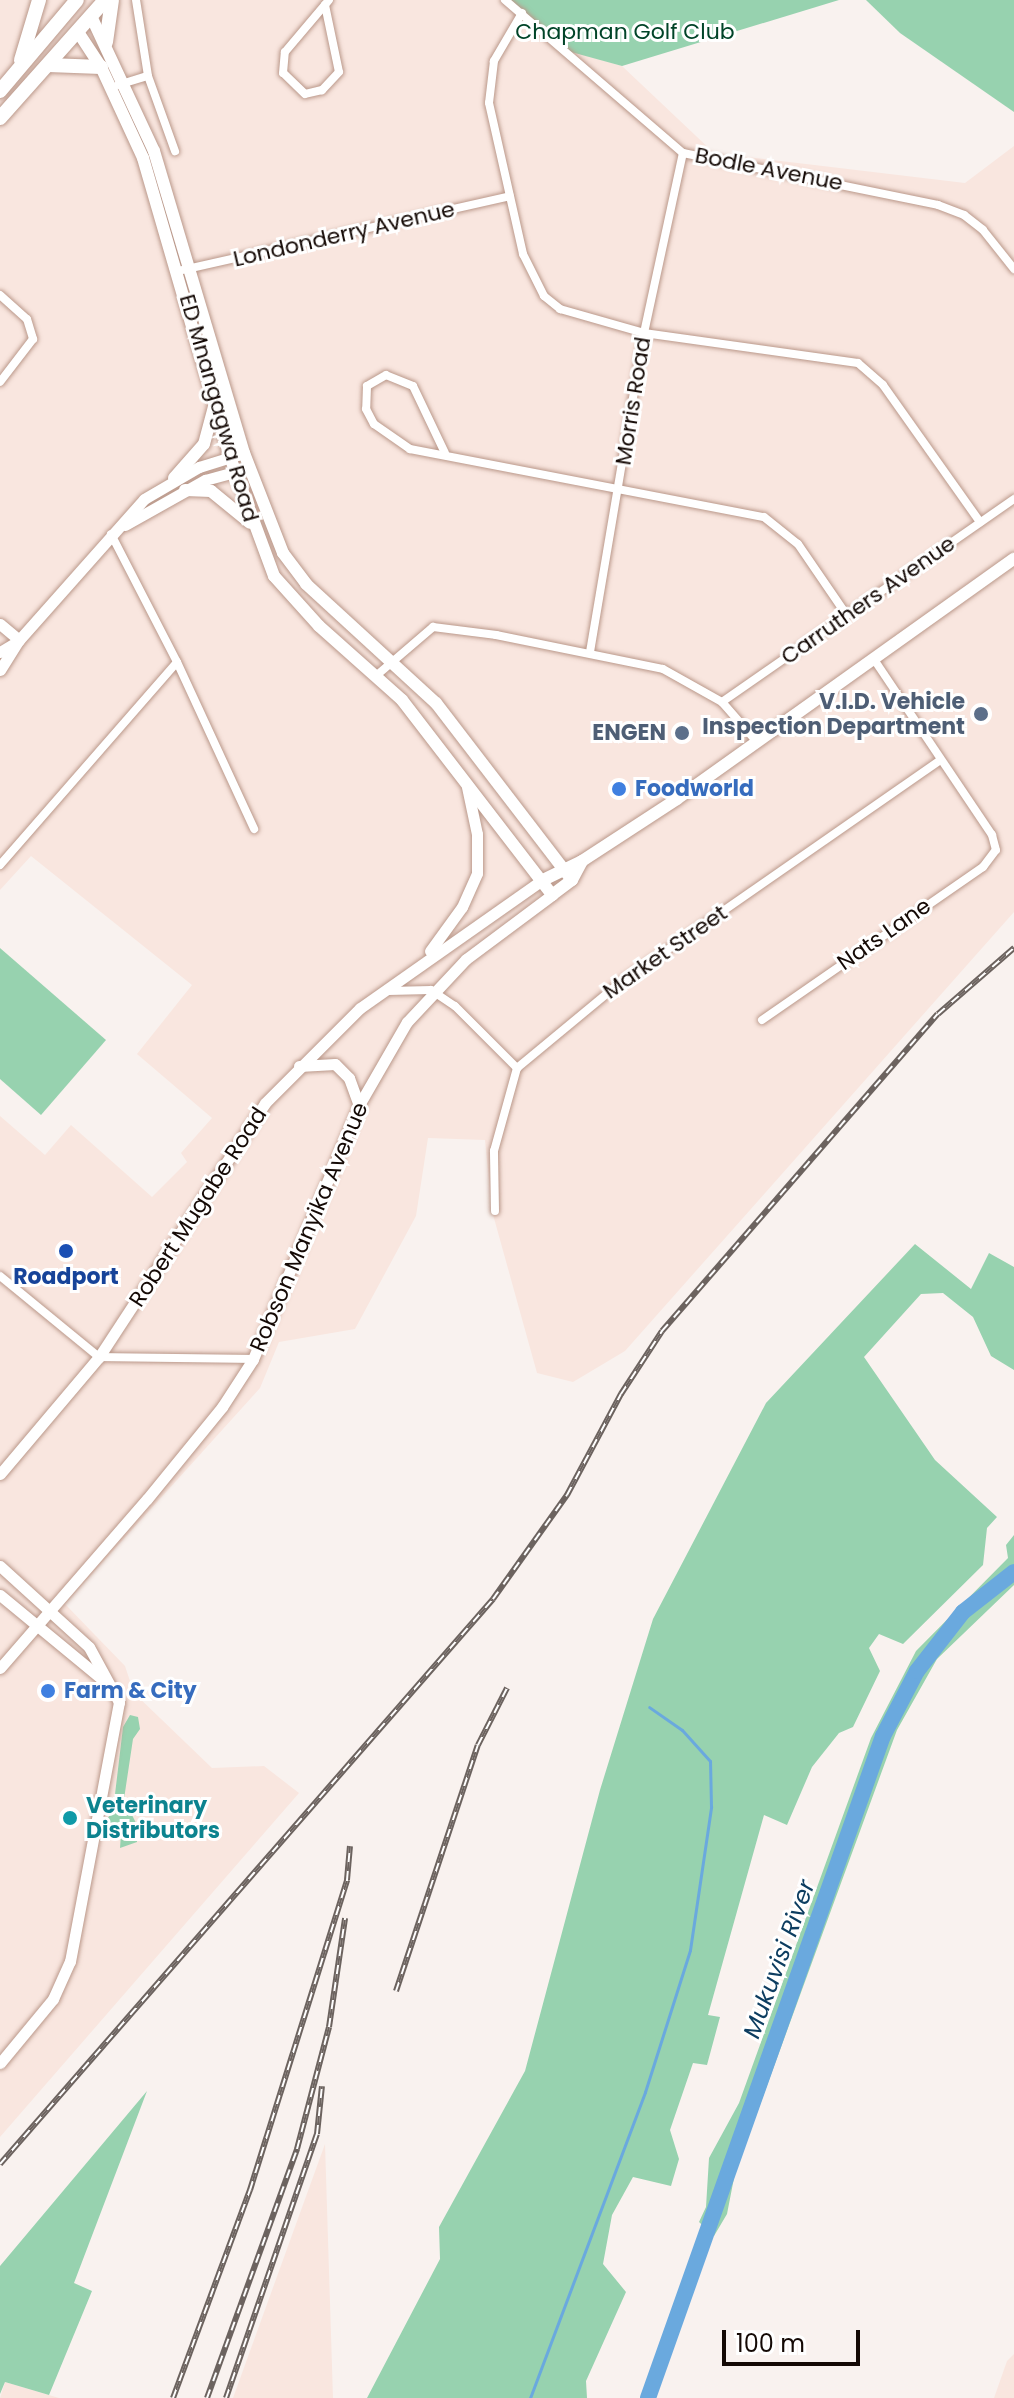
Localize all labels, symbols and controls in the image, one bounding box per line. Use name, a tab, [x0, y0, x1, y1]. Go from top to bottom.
park label: Chapman Golf Club	[515, 19, 735, 45]
street label: Bodle Avenue	[693, 142, 845, 196]
street label: Londonderry Avenue	[231, 196, 457, 272]
street label: ED Mnangagwa Road	[174, 291, 264, 525]
street label: Morris Road	[610, 335, 656, 467]
street label: Carruthers Avenue	[776, 530, 960, 670]
place label: V.I.D. Vehicle Inspection Department	[702, 688, 965, 740]
marker: V.I.D. Vehicle Inspection Department	[972, 705, 990, 723]
place label: ENGEN	[592, 720, 666, 746]
marker: ENGEN	[673, 724, 691, 742]
place label: Foodworld	[635, 776, 754, 802]
marker: Foodworld	[610, 780, 628, 798]
street label: Nats Lane	[832, 892, 936, 976]
street label: Market Street	[598, 900, 732, 1004]
street label: Robson Manyika Avenue	[244, 1098, 374, 1356]
street label: Robert Mugabe Road	[124, 1102, 272, 1312]
marker: Roadport	[57, 1242, 75, 1260]
place label: Roadport	[13, 1264, 119, 1290]
place label: Farm & City	[64, 1678, 197, 1704]
marker: Farm & City	[39, 1682, 57, 1700]
place label: Veterinary Distributors	[86, 1792, 220, 1844]
marker: Veterinary Distributors	[61, 1809, 79, 1827]
water label: Mukuvisi River	[737, 1876, 821, 2042]
scale bar	[726, 2314, 864, 2364]
text: 100 m	[736, 2327, 805, 2360]

